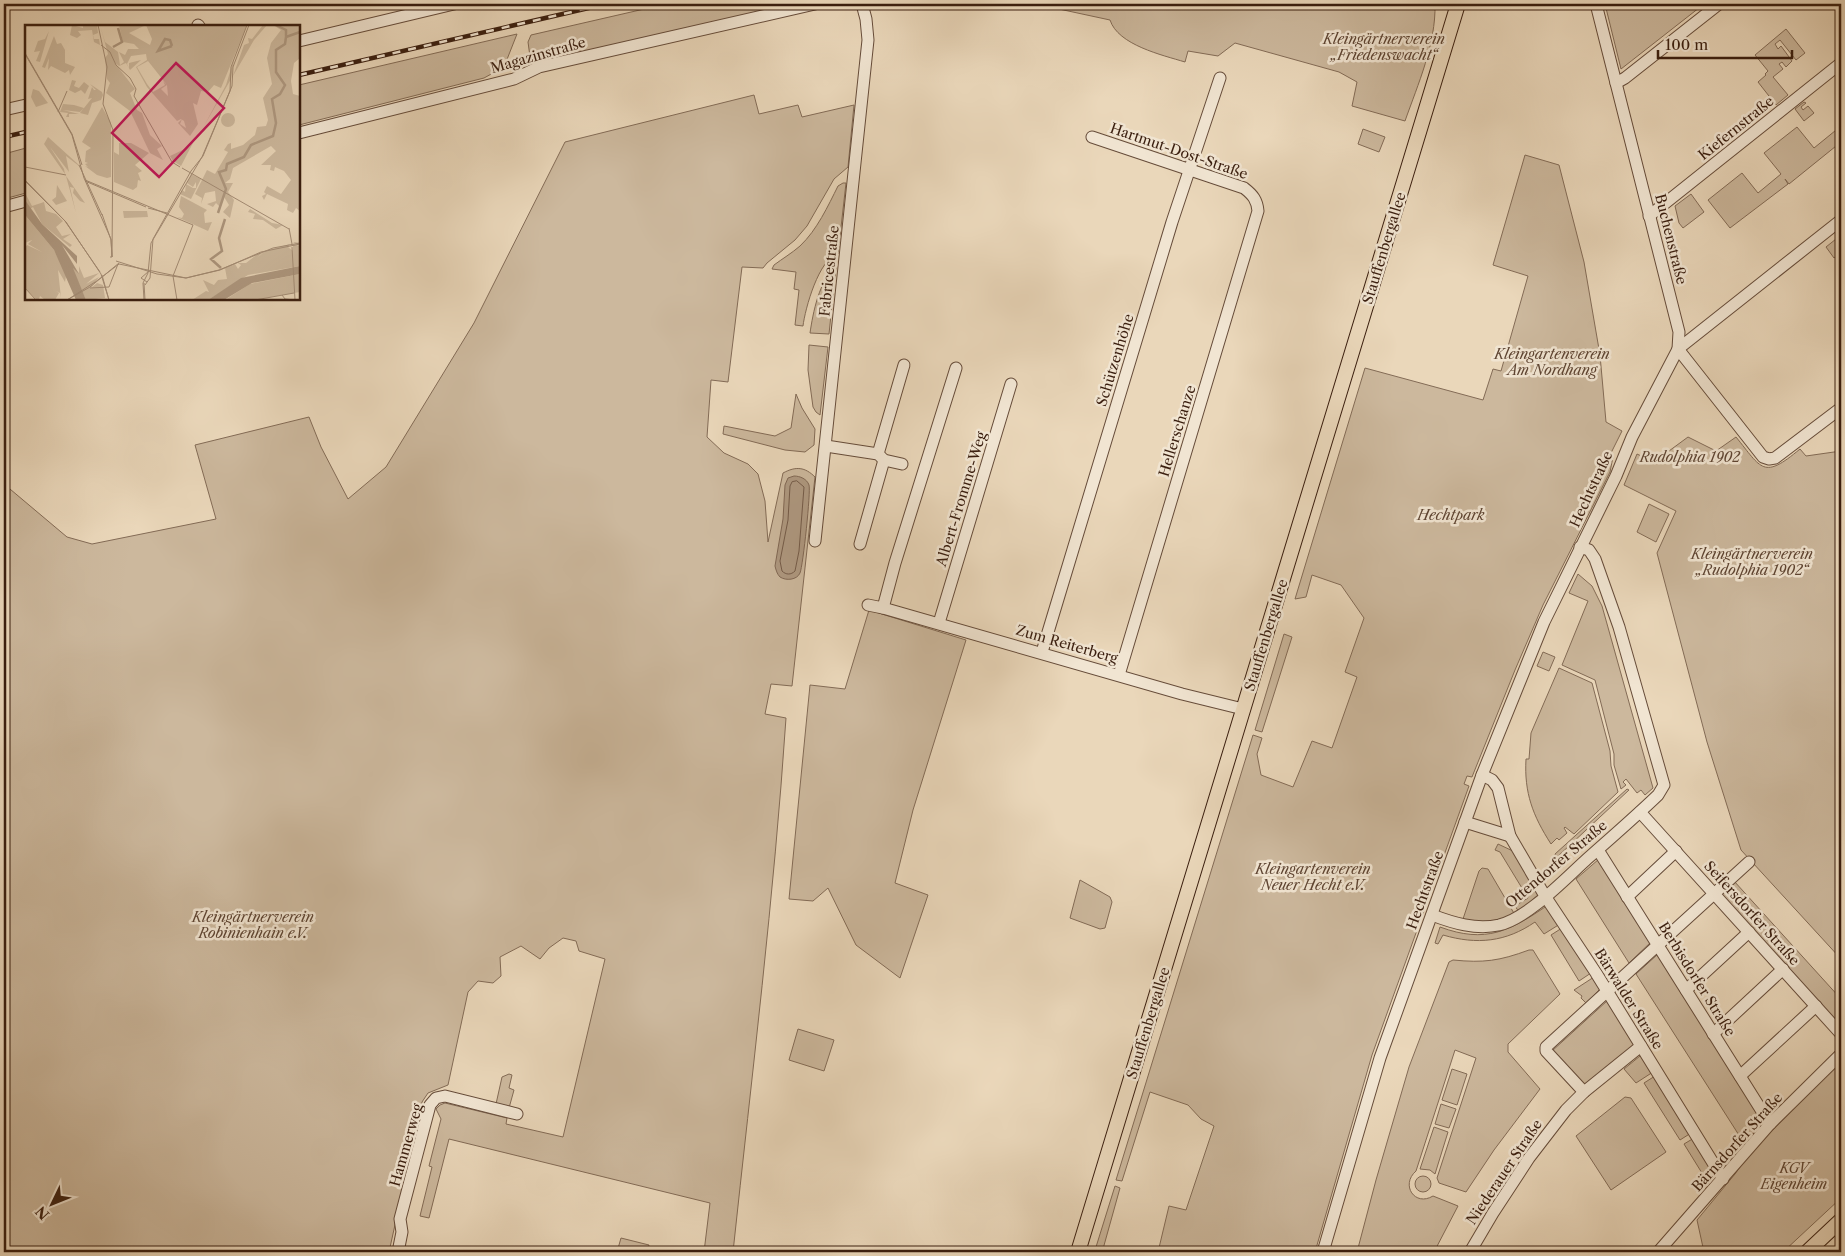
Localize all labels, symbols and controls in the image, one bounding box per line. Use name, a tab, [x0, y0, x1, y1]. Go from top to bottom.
inset map	[25, 25, 300, 300]
scale bar	[1658, 28, 1791, 60]
park label: Kleingärtnerverein „Friedenswacht“	[1322, 30, 1445, 64]
street label: Magazinstraße	[488, 33, 588, 77]
text: 100 m	[1665, 35, 1708, 54]
street label: Kiefernstraße	[1695, 92, 1778, 164]
street label: Hartmut-Dost-Straße	[1108, 119, 1250, 183]
street label: Stauffenbergallee	[1358, 190, 1410, 306]
street label: Buchenstraße	[1651, 192, 1691, 286]
street label: Fabricestraße	[815, 224, 843, 317]
street label: Schützenhöhe	[1092, 311, 1138, 408]
park label: Kleingartenverein Am Nordhang	[1493, 345, 1610, 379]
street label: Hellerschanze	[1155, 383, 1200, 479]
street label: Albert-Fromme-Weg	[932, 429, 990, 570]
street label: Hechtstraße	[1565, 448, 1617, 530]
park label: Rudolphia 1902	[1639, 448, 1741, 466]
park label: Hechtpark	[1416, 506, 1485, 524]
park label: Kleingärtnerverein „Rudolphia 1902“	[1690, 545, 1813, 579]
street label: Stauffenbergallee	[1240, 577, 1292, 693]
street label: Zum Reiterberg	[1014, 621, 1121, 667]
street label: Ottendorfer Straße	[1501, 816, 1611, 912]
street label: Hechtstraße	[1402, 848, 1448, 932]
street label: Seifersdorfer Straße	[1700, 857, 1804, 969]
park label: Kleingartenverein Neuer Hecht e.V.	[1254, 860, 1371, 894]
park label: Kleingärtnerverein Robinienhain e.V.	[191, 908, 314, 942]
street label: Berbisdorfer Straße	[1655, 918, 1740, 1040]
street label: Bärwalder Straße	[1591, 945, 1667, 1053]
street label: Stauffenbergallee	[1122, 965, 1174, 1081]
street label: Bärnsdorfer Straße	[1688, 1089, 1786, 1195]
street label: Hammerweg	[386, 1101, 427, 1189]
street label: Niederauer Straße	[1462, 1116, 1546, 1228]
park label: KGV Eigenheim	[1760, 1159, 1827, 1193]
north arrow	[28, 1178, 78, 1228]
text: N	[32, 1202, 53, 1223]

